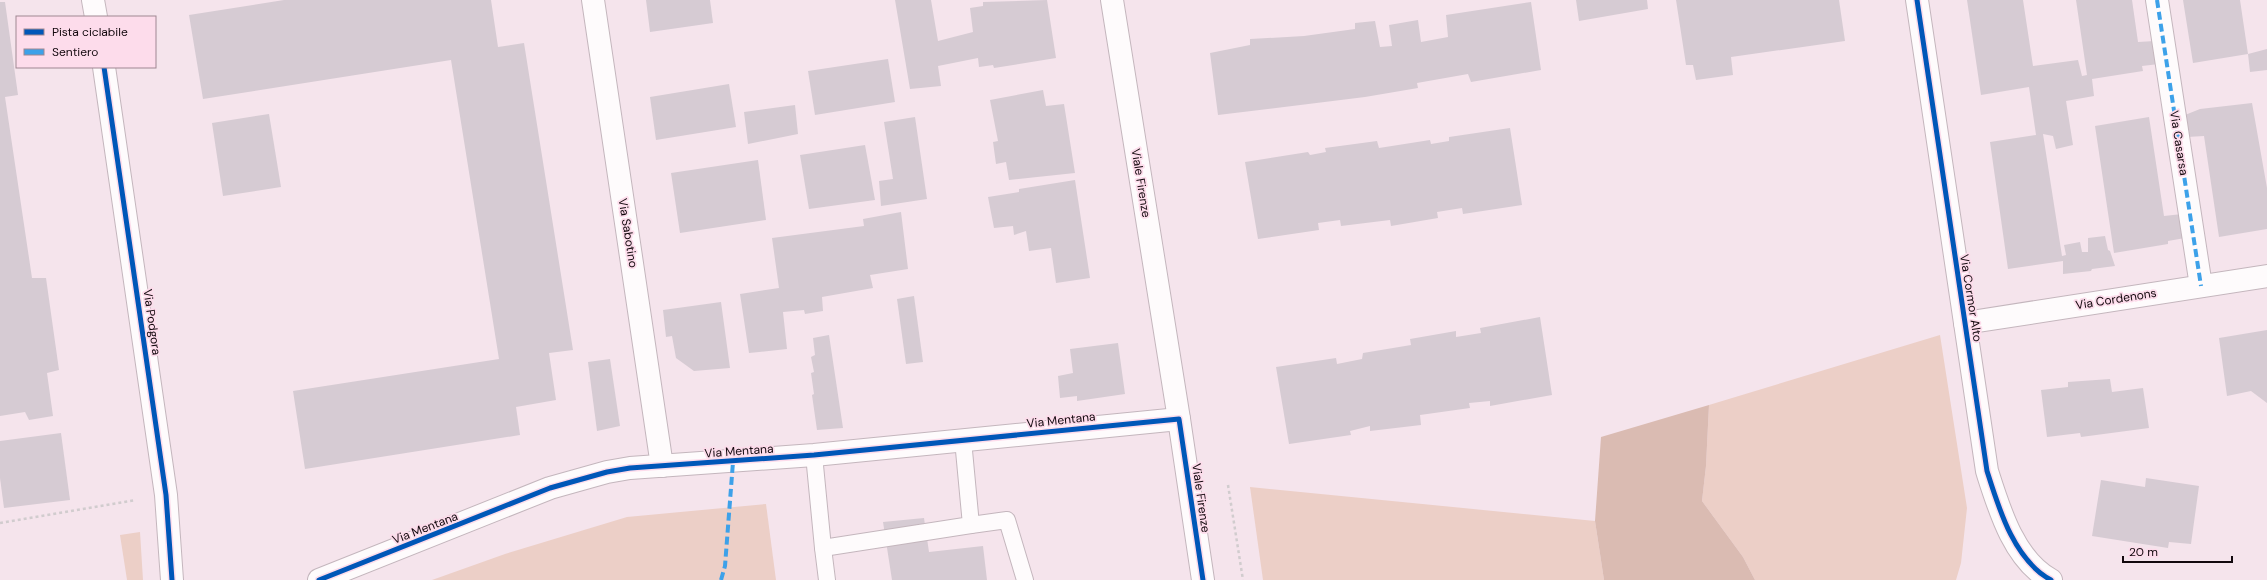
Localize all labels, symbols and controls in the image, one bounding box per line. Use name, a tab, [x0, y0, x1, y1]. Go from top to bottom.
legend	[16, 16, 156, 68]
text: Pista ciclabile	[52, 24, 128, 40]
text: Sentiero	[52, 44, 98, 60]
street label: Via Casarsa	[2166, 109, 2192, 177]
street label: Viale Firenze	[1128, 147, 1154, 219]
street label: Via Sabotino	[615, 197, 641, 269]
street label: Via Cormor Alto	[1956, 253, 1986, 343]
street label: Via Cordenons	[2074, 285, 2158, 313]
street label: Via Podgora	[139, 288, 165, 356]
street label: Via Mentana	[1026, 408, 1096, 432]
street label: Via Mentana	[704, 441, 774, 461]
street label: Viale Firenze	[1188, 462, 1214, 534]
street label: Via Mentana	[390, 508, 460, 548]
scale bar	[2123, 538, 2232, 564]
text: 20 m	[2129, 544, 2158, 560]

